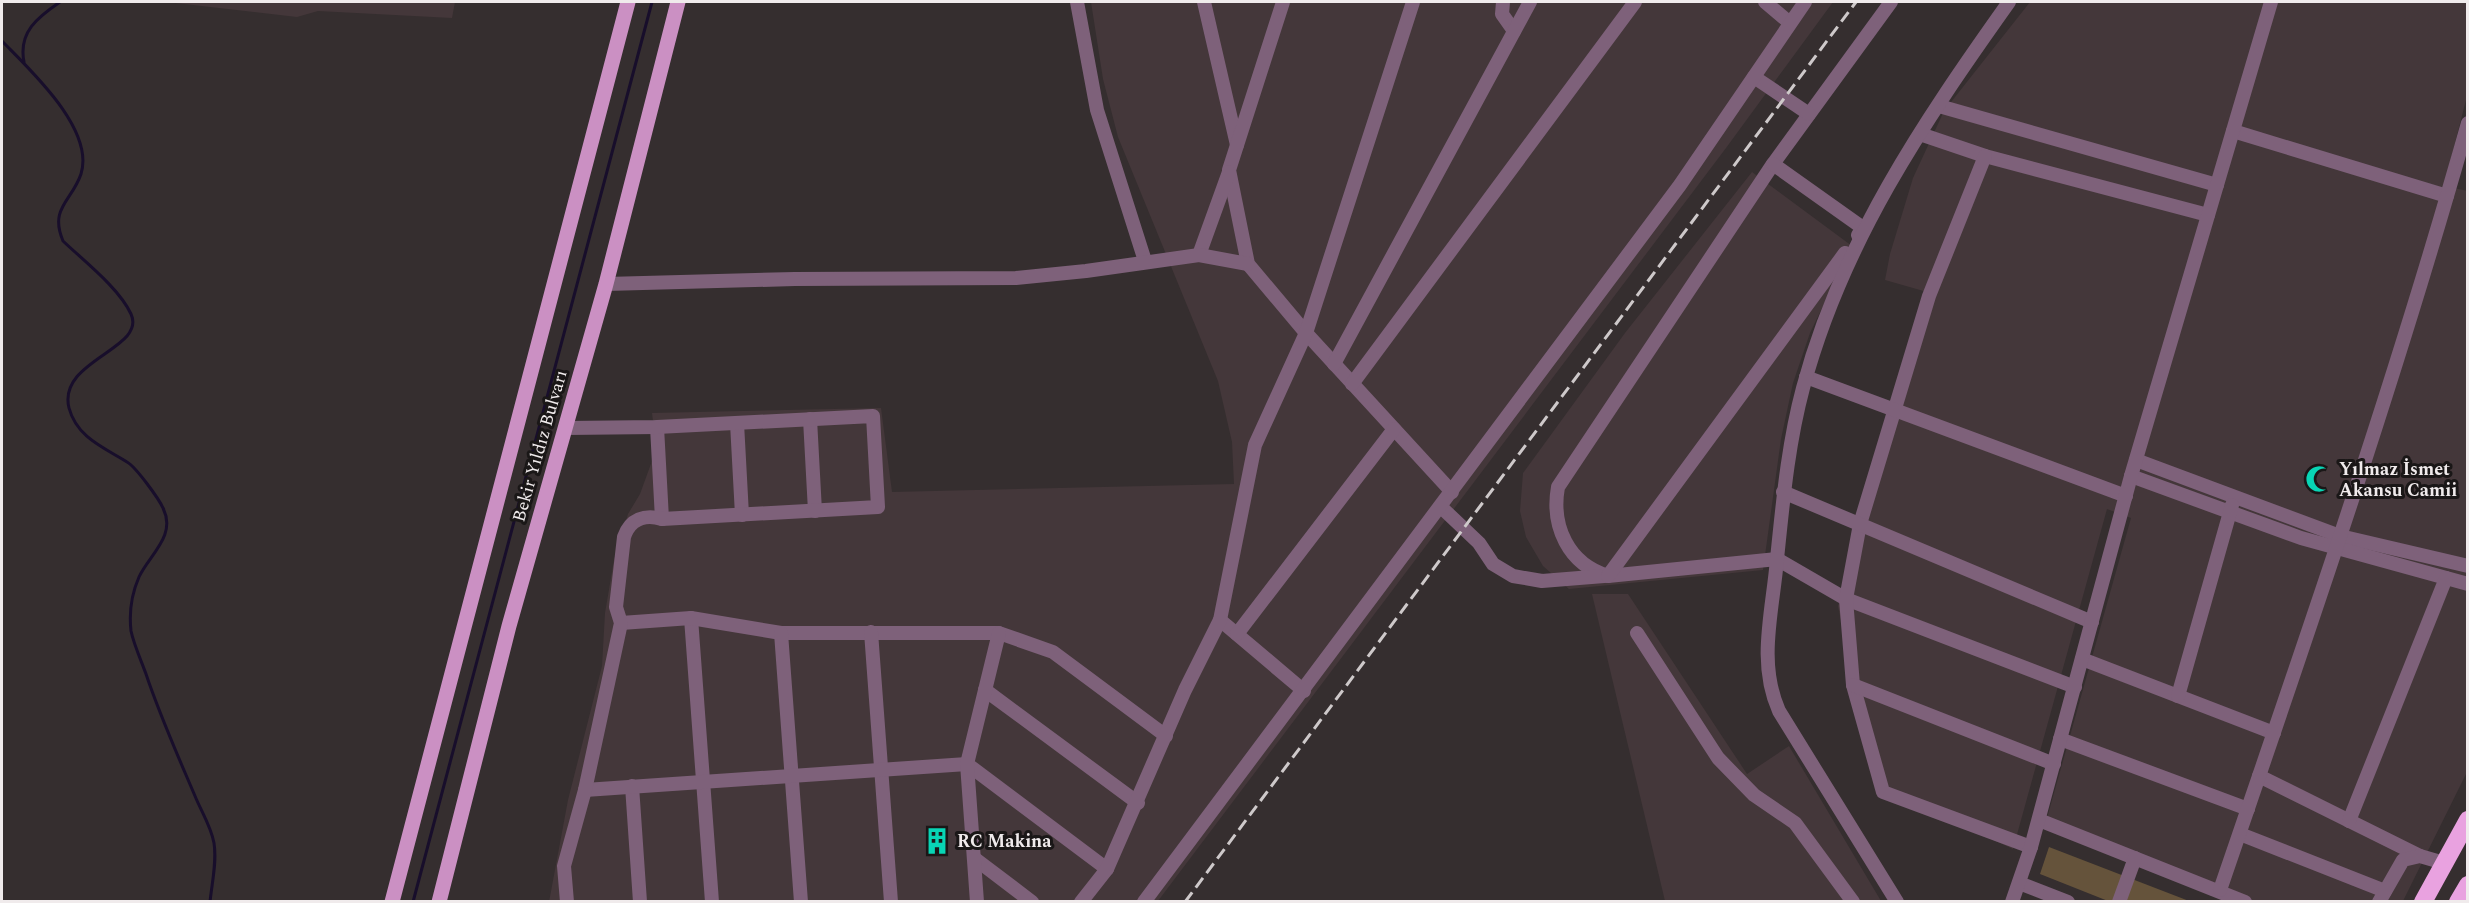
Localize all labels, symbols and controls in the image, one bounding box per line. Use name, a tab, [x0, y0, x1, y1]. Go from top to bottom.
street label: Bekir Yıldız Bulvarı	[505, 367, 575, 525]
place label: Yılmaz İsmet Akansu Camii	[2339, 456, 2457, 504]
mosque icon: Yılmaz İsmet Akansu Camii	[2304, 464, 2334, 494]
building icon: RC Makina	[922, 826, 952, 856]
place label: RC Makina	[957, 828, 1052, 855]

